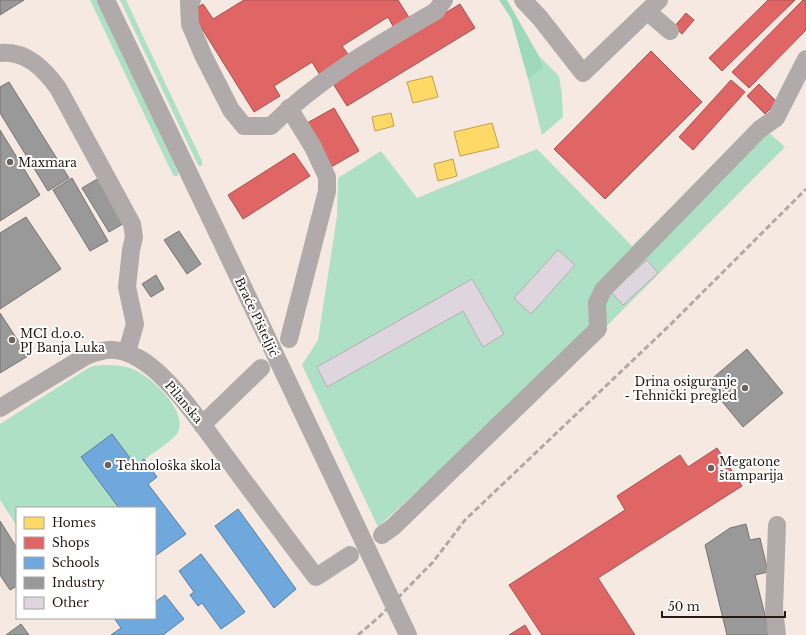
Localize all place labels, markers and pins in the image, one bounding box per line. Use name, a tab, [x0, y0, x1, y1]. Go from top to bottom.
place label: Maxmara	[18, 155, 77, 170]
marker: Maxmara	[5, 157, 15, 167]
place label: MCI d.o.o. PJ Banja Luka	[20, 326, 105, 355]
marker: MCI d.o.o. PJ Banja Luka	[7, 335, 17, 345]
place label: Drina osiguranje - Tehnički pregled	[624, 374, 737, 403]
marker: Drina osiguranje - Tehnički pregled	[740, 383, 750, 393]
place label: Megatone štamparija	[719, 454, 784, 483]
place label: Tehnološka škola	[116, 458, 221, 473]
marker: Tehnološka škola	[103, 460, 113, 470]
marker: Megatone štamparija	[706, 463, 716, 473]

